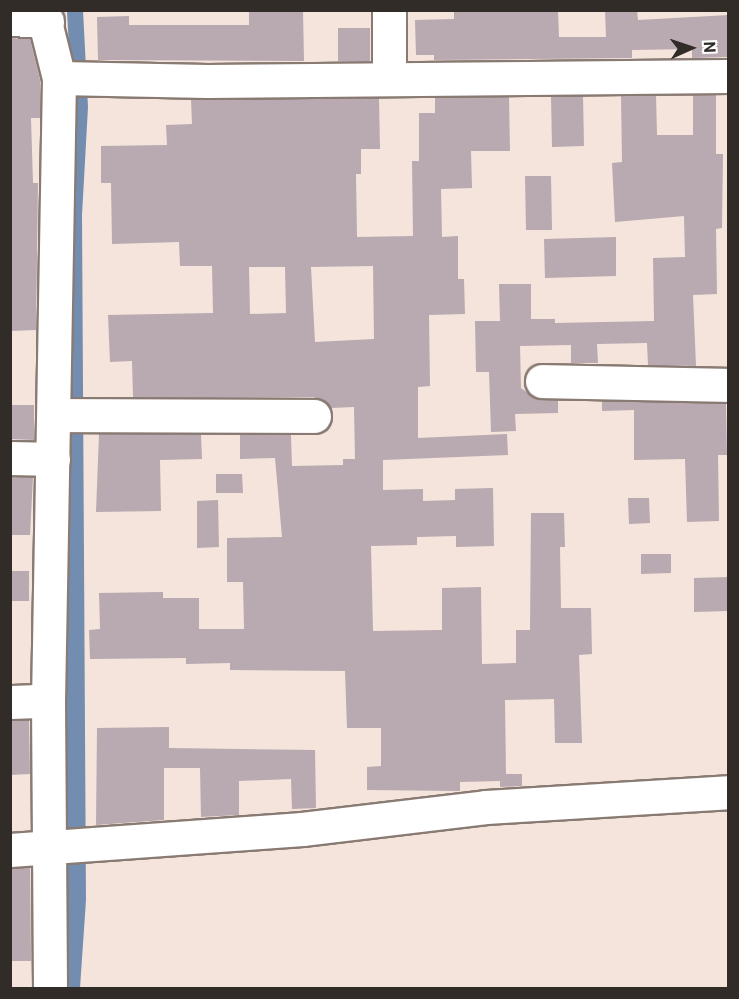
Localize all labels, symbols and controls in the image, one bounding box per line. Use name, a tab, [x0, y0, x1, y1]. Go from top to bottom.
north arrow	[661, 18, 721, 78]
text: N	[700, 41, 719, 53]

